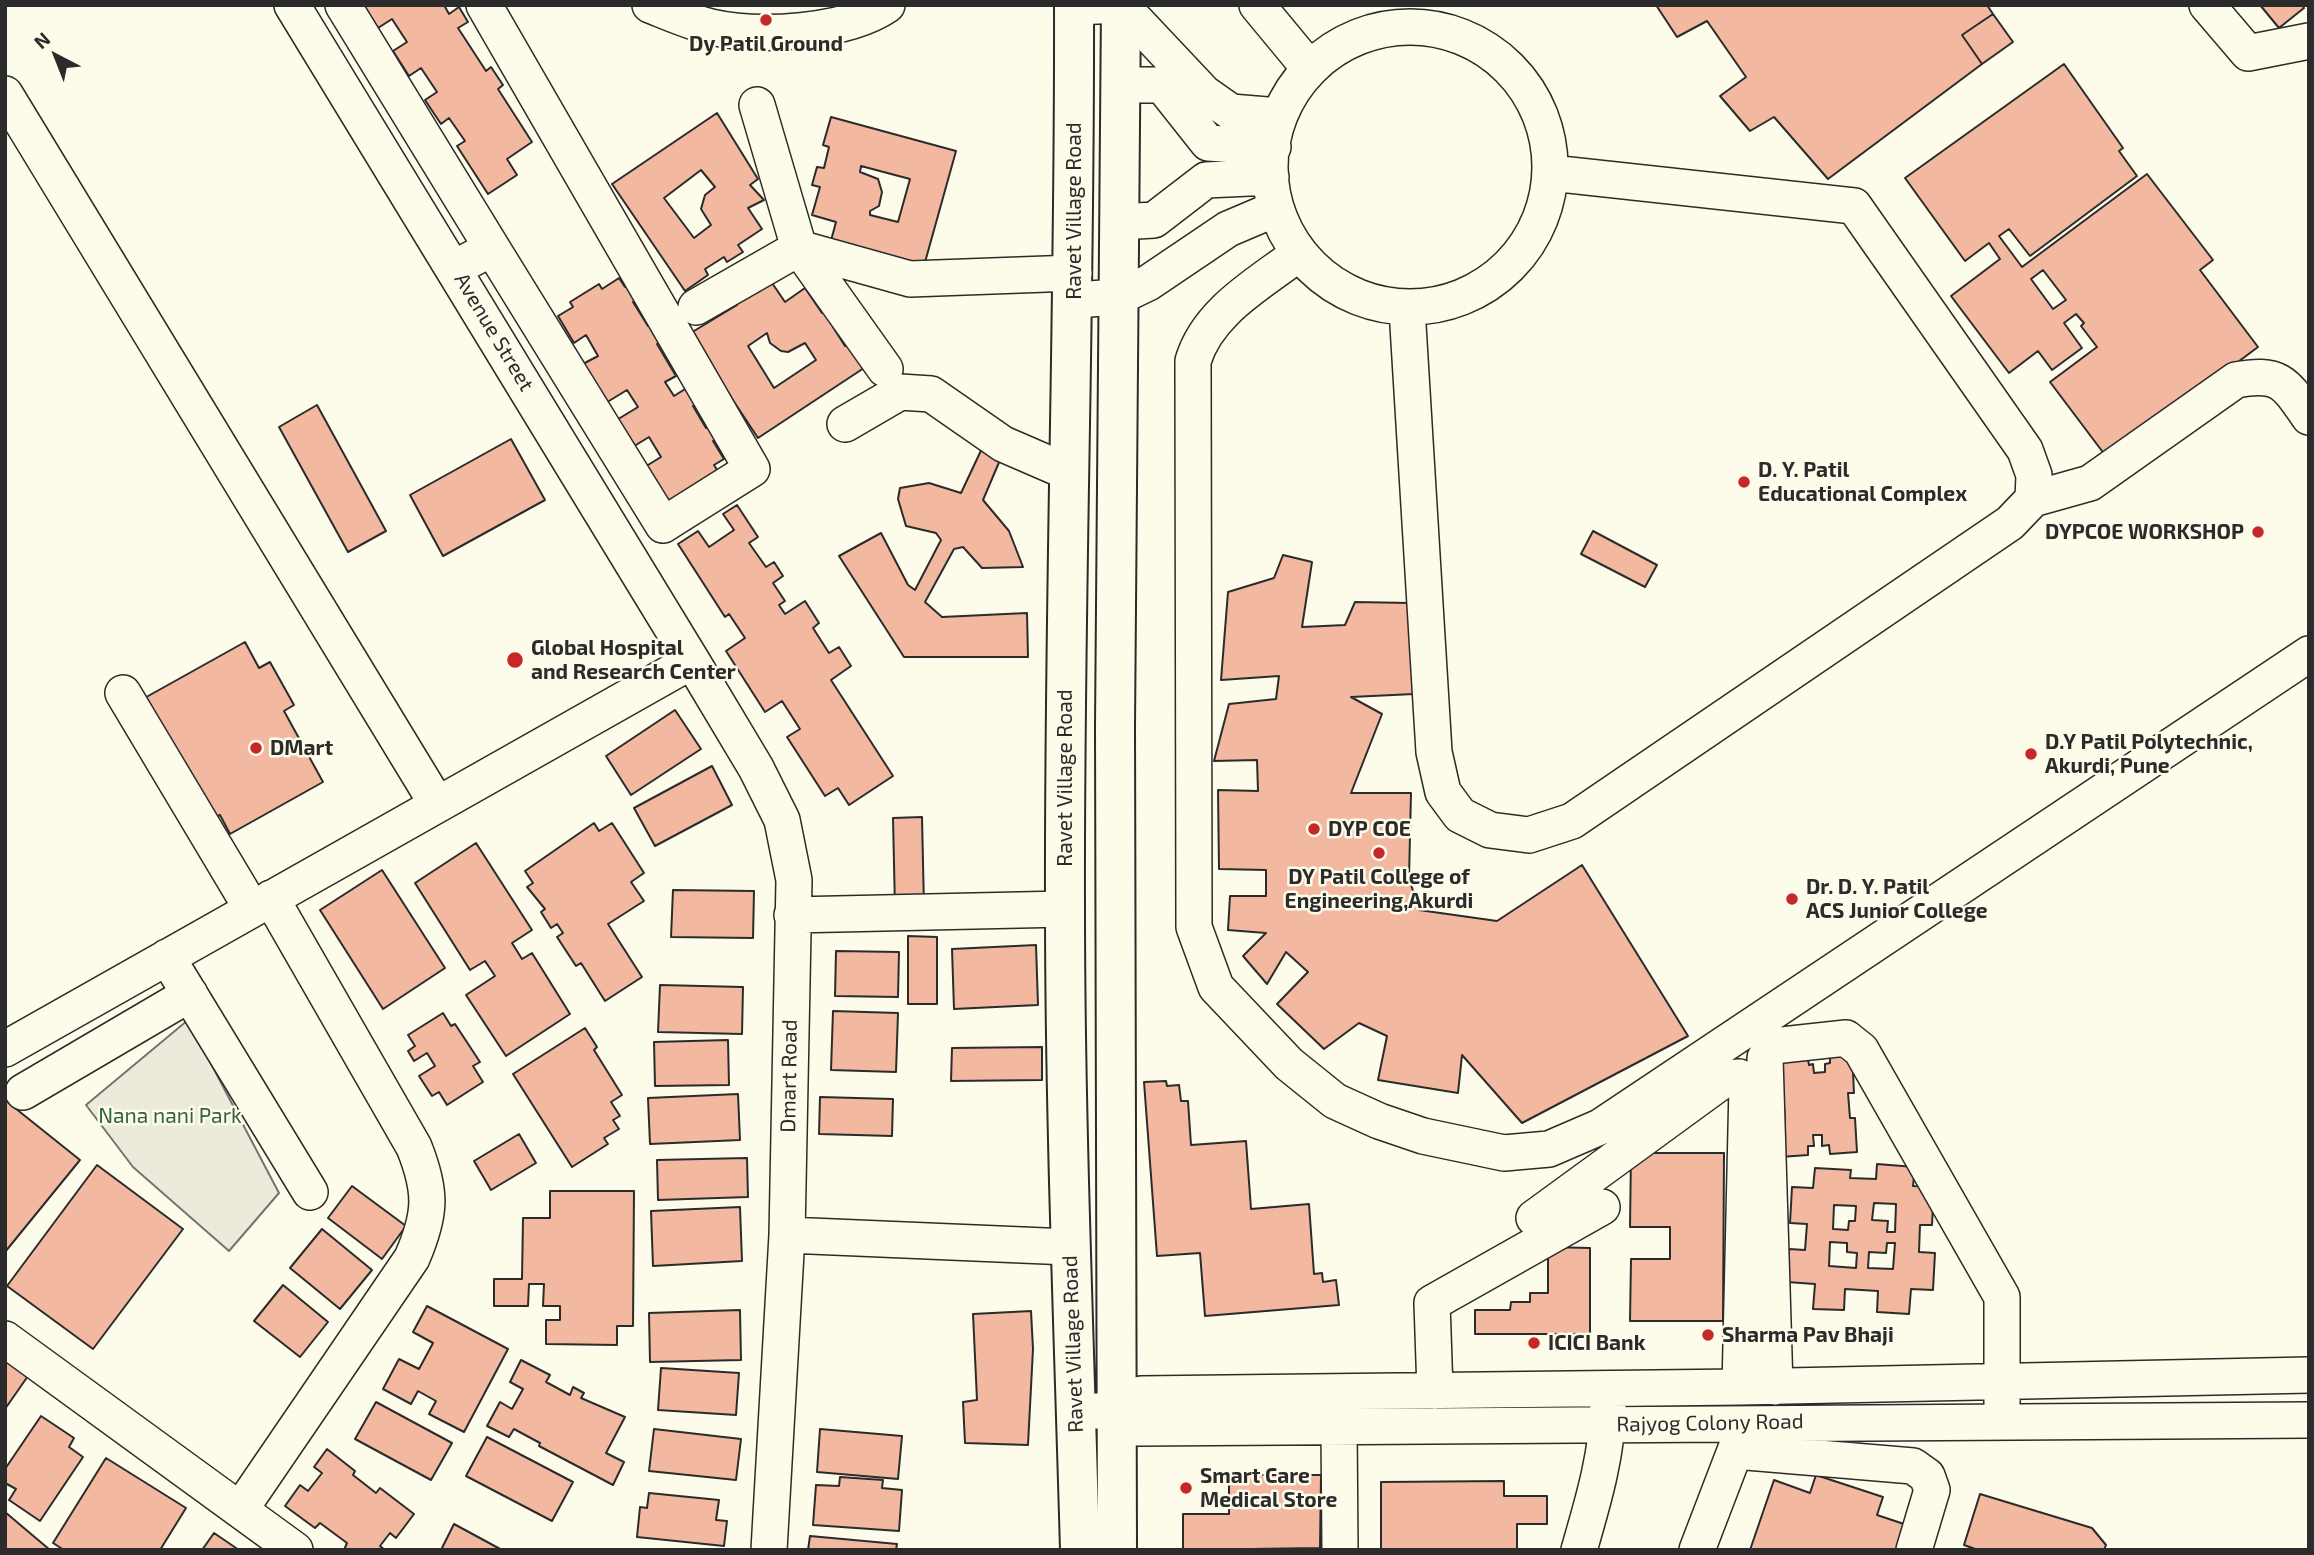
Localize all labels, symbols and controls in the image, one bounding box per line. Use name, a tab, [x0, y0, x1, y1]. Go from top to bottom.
marker: Dy Patil Ground	[758, 12, 774, 28]
north arrow	[21, 21, 91, 91]
text: N	[29, 27, 54, 53]
place label: Dy Patil Ground	[689, 31, 843, 57]
street label: Ravet Village Road	[1061, 122, 1087, 300]
street label: Avenue Street	[449, 268, 539, 396]
place label: D. Y. Patil Educational Complex	[1758, 457, 1967, 507]
marker: D. Y. Patil Educational Complex	[1736, 474, 1752, 490]
place label: DYPCOE WORKSHOP	[2045, 519, 2244, 545]
marker: DYPCOE WORKSHOP	[2250, 524, 2266, 540]
place label: Global Hospital and Research Center	[531, 635, 736, 685]
marker: Global Hospital and Research Center	[505, 650, 525, 670]
street label: Ravet Village Road	[1052, 689, 1078, 867]
place label: D.Y Patil Polytechnic, Akurdi, Pune	[2045, 729, 2253, 779]
place label: DMart	[270, 735, 333, 761]
marker: DMart	[248, 740, 264, 756]
marker: D.Y Patil Polytechnic, Akurdi, Pune	[2023, 746, 2039, 762]
place label: DYP COE	[1328, 816, 1411, 842]
marker: DYP COE	[1306, 821, 1322, 837]
marker: DY Patil College of Engineering,Akurdi	[1371, 845, 1387, 861]
place label: DY Patil College of Engineering,Akurdi	[1285, 864, 1473, 914]
place label: Dr. D. Y. Patil ACS Junior College	[1806, 874, 1988, 924]
marker: Dr. D. Y. Patil ACS Junior College	[1784, 891, 1800, 907]
street label: Dmart Road	[775, 1019, 803, 1133]
park label: Nana nani Park	[98, 1103, 242, 1129]
street label: Ravet Village Road	[1057, 1255, 1089, 1433]
place label: Sharma Pav Bhaji	[1722, 1322, 1894, 1348]
marker: Sharma Pav Bhaji	[1700, 1327, 1716, 1343]
place label: ICICI Bank	[1548, 1330, 1645, 1356]
marker: ICICI Bank	[1526, 1335, 1542, 1351]
street label: Rajyog Colony Road	[1616, 1409, 1804, 1437]
place label: Smart Care Medical Store	[1200, 1463, 1337, 1513]
marker: Smart Care Medical Store	[1178, 1480, 1194, 1496]

